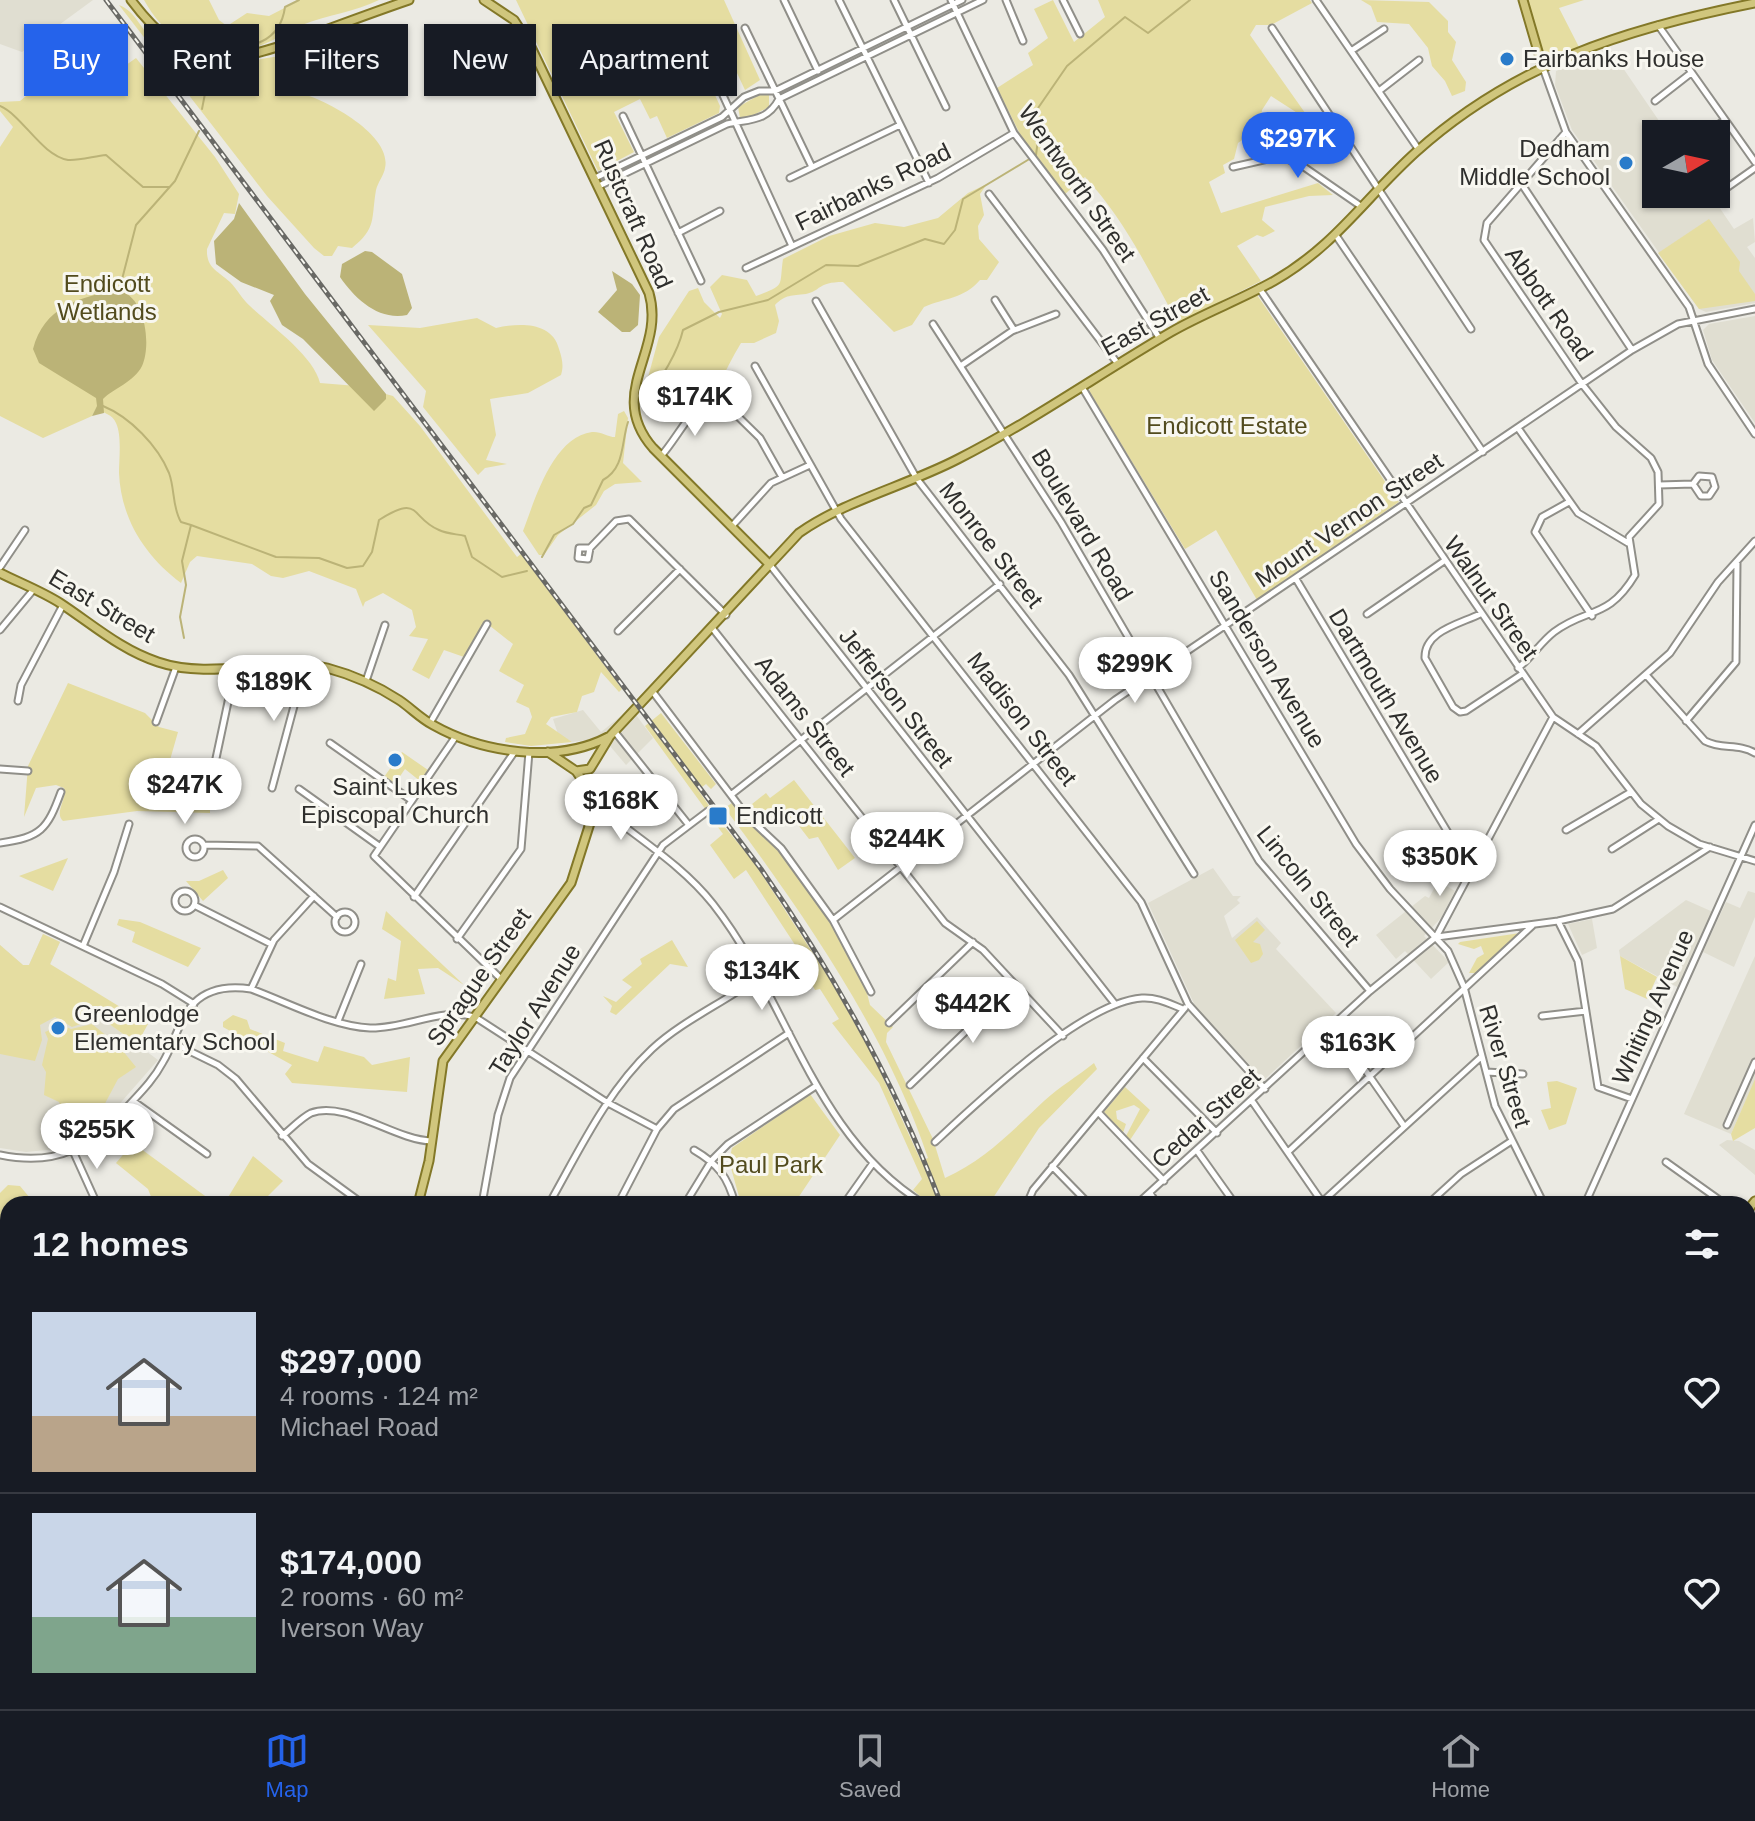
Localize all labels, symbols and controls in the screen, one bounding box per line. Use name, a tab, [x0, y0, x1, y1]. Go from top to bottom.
chip: Buy	[24, 24, 128, 96]
chip: Rent	[144, 24, 259, 96]
chip: Filters	[275, 24, 408, 96]
chip: New	[424, 24, 536, 96]
chip: Apartment	[552, 24, 737, 96]
place label: Fairbanks House	[1523, 45, 1704, 72]
marker: Fairbanks House	[1498, 50, 1516, 68]
street label: Wentworth Street	[1013, 99, 1142, 266]
pin: $297K	[1242, 112, 1354, 180]
north arrow	[1642, 120, 1730, 208]
map controls	[1642, 120, 1730, 208]
text: $297K	[1260, 123, 1336, 153]
street label: Rustcraft Road	[589, 135, 678, 292]
place label: Dedham Middle School	[1459, 135, 1610, 190]
street label: Fairbanks Road	[791, 137, 955, 236]
marker: Dedham Middle School	[1617, 154, 1635, 172]
street label: Abbott Road	[1500, 241, 1599, 366]
park label: Endicott Wetlands	[57, 270, 157, 325]
street label: East Street	[1096, 280, 1214, 361]
pin: $174K	[639, 370, 751, 438]
text: $174K	[657, 381, 733, 411]
park label: Endicott Estate	[1146, 412, 1308, 439]
street label: Boulevard Road	[1027, 444, 1138, 605]
street label: Mount Vernon Street	[1250, 447, 1448, 592]
street label: Monroe Street	[934, 476, 1049, 613]
street label: Walnut Street	[1439, 531, 1544, 665]
street label: East Street	[44, 563, 160, 648]
street label: Sanderson Avenue	[1204, 565, 1331, 752]
street label: Dartmouth Avenue	[1324, 604, 1449, 788]
street label: Jefferson Street	[834, 623, 959, 773]
pin: $299K	[1079, 637, 1191, 705]
street label: Madison Street	[962, 647, 1083, 791]
text: $299K	[1097, 648, 1173, 678]
street label: Adams Street	[750, 650, 861, 782]
pin: $189K	[218, 655, 330, 723]
text: $189K	[236, 666, 312, 696]
marker: Saint Lukes Episcopal Church	[386, 751, 404, 769]
pin: $247K	[129, 758, 241, 826]
text: $247K	[147, 769, 223, 799]
place label: Saint Lukes Episcopal Church	[301, 773, 489, 828]
pin: $168K	[565, 774, 677, 842]
text: $168K	[583, 785, 659, 815]
place label: Endicott	[736, 802, 823, 829]
marker: Endicott	[707, 805, 729, 827]
pin: $244K	[851, 812, 963, 880]
street label: Lincoln Street	[1252, 820, 1365, 951]
text: $244K	[869, 823, 945, 853]
pin: $350K	[1384, 830, 1496, 898]
text: $350K	[1402, 841, 1478, 871]
street label: Sprague Street	[421, 903, 536, 1051]
street label: Whiting Avenue	[1606, 925, 1699, 1088]
street label: Taylor Avenue	[483, 939, 586, 1081]
pin: $134K	[706, 944, 818, 1012]
text: $134K	[724, 955, 800, 985]
pin: $442K	[917, 977, 1029, 1045]
text: $442K	[935, 988, 1011, 1018]
place label: Greenlodge Elementary School	[74, 1000, 275, 1055]
street label: River Street	[1474, 1001, 1537, 1131]
pin: $163K	[1302, 1016, 1414, 1084]
marker: Greenlodge Elementary School	[49, 1019, 67, 1037]
text: $163K	[1320, 1027, 1396, 1057]
street label: Cedar Street	[1146, 1062, 1265, 1173]
pin: $255K	[41, 1103, 153, 1171]
text: $255K	[59, 1114, 135, 1144]
park label: Paul Park	[719, 1151, 824, 1178]
icon: filters	[1680, 1222, 1724, 1266]
text: 12 homes	[32, 1225, 189, 1263]
text: $297,000	[280, 1342, 422, 1380]
icon: home	[96, 1344, 192, 1440]
icon: heart	[1680, 1370, 1724, 1414]
text: 4 rooms · 124 m²	[280, 1381, 478, 1411]
text: Michael Road	[280, 1412, 439, 1442]
text: $174,000	[280, 1543, 422, 1581]
icon: home	[96, 1545, 192, 1641]
icon: heart	[1680, 1571, 1724, 1615]
text: 2 rooms · 60 m²	[280, 1582, 464, 1612]
text: Iverson Way	[280, 1613, 424, 1643]
tab: Map	[265, 1729, 309, 1803]
tab: Saved	[839, 1729, 901, 1803]
tab: Home	[1431, 1729, 1490, 1803]

